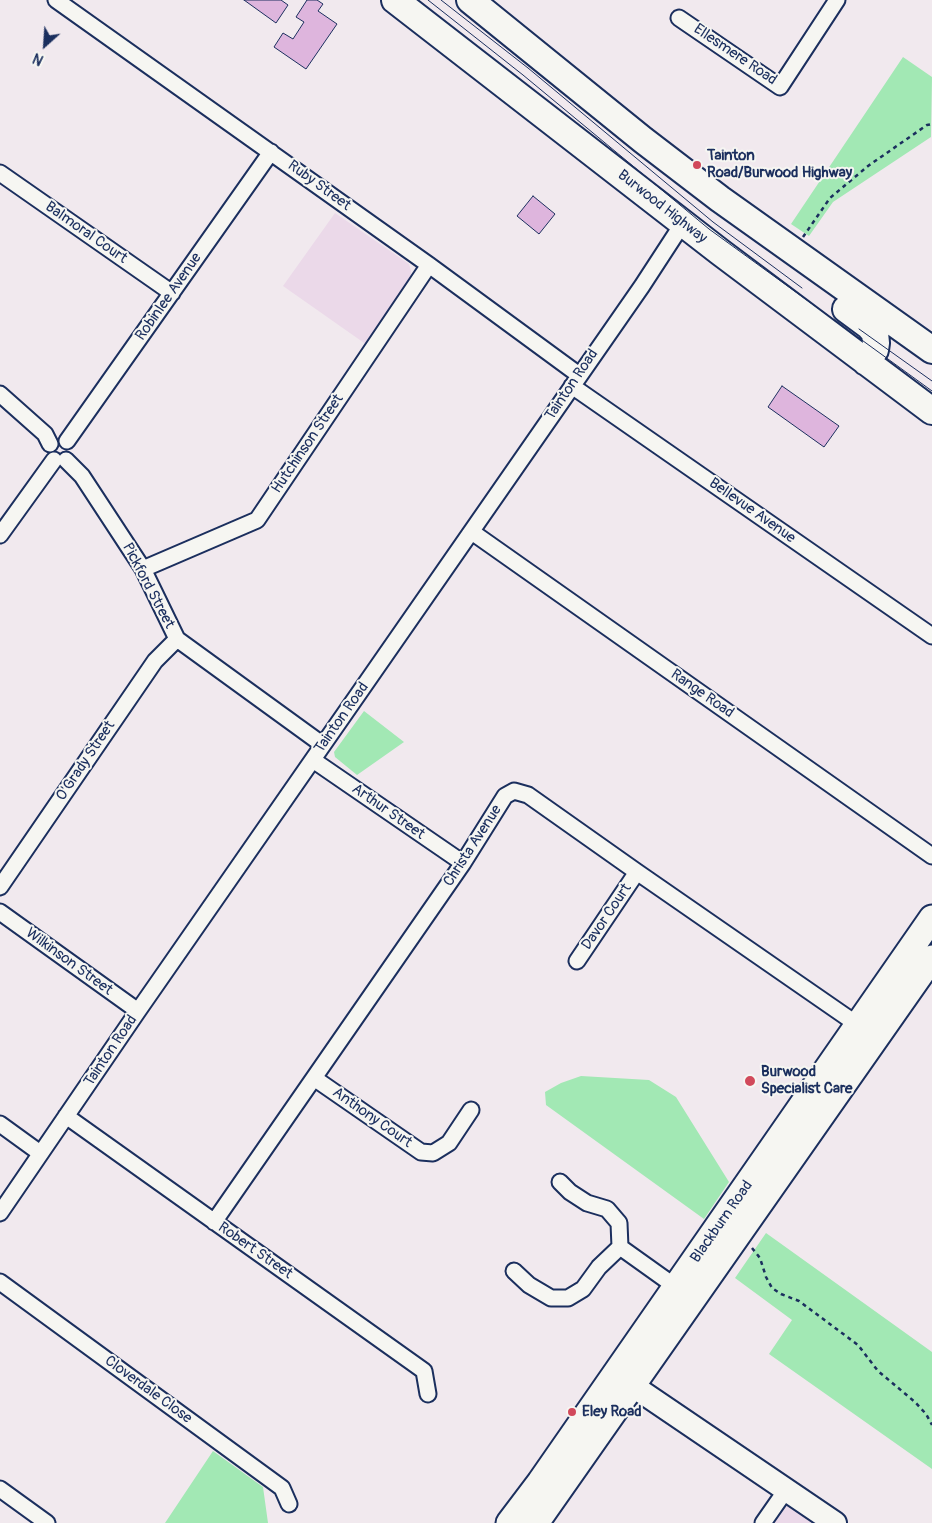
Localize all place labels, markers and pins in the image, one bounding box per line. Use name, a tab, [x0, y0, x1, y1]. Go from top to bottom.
place label: Tainton Road/Burwood Highway	[707, 147, 852, 182]
marker: Tainton Road/Burwood Highway	[691, 159, 703, 171]
place label: Burwood Specialist Care	[761, 1063, 852, 1098]
marker: Burwood Specialist Care	[743, 1074, 757, 1088]
place label: Eley Road	[582, 1403, 641, 1421]
marker: Eley Road	[566, 1406, 578, 1418]

